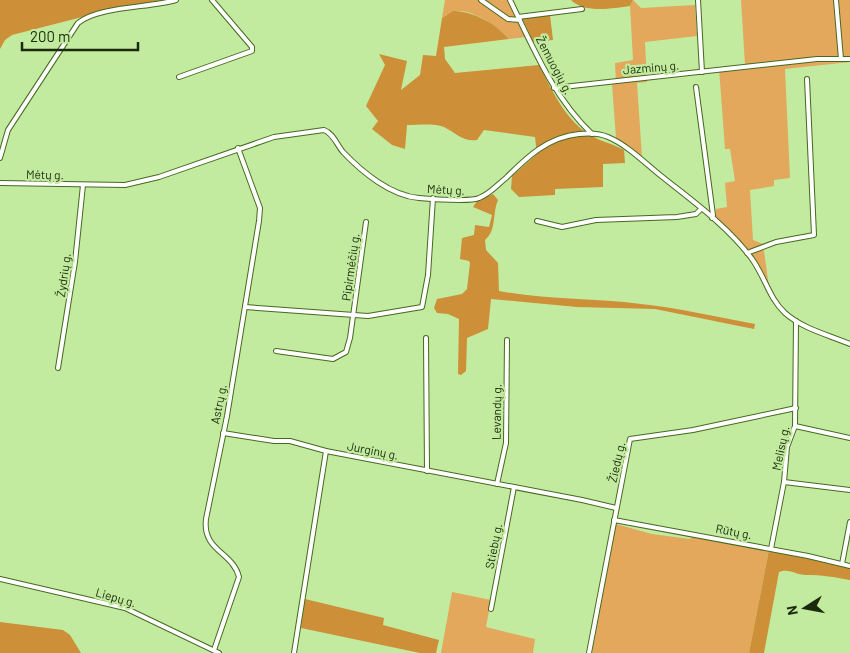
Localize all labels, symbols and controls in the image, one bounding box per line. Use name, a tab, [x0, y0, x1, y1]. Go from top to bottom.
scale bar	[22, 20, 139, 52]
text: 200 m	[30, 27, 70, 45]
street label: Žemuogių g.	[534, 33, 576, 97]
street label: Jazminų g.	[622, 58, 680, 76]
street label: Mėtų g.	[26, 167, 64, 181]
street label: Mėtų g.	[427, 181, 465, 197]
street label: Pipirmėčių g.	[338, 232, 362, 302]
street label: Žydrių g.	[53, 252, 73, 298]
street label: Astrų g.	[207, 383, 229, 425]
street label: Levandų g.	[489, 384, 503, 440]
street label: Melisų g.	[768, 424, 792, 472]
street label: Jurginų g.	[346, 438, 400, 462]
street label: Žiedų g.	[605, 440, 627, 484]
street label: Rūtų g.	[715, 521, 753, 541]
street label: Stiebų g.	[482, 522, 504, 570]
north arrow	[780, 583, 830, 633]
street label: Liepų g.	[94, 585, 138, 609]
text: N	[783, 604, 801, 617]

